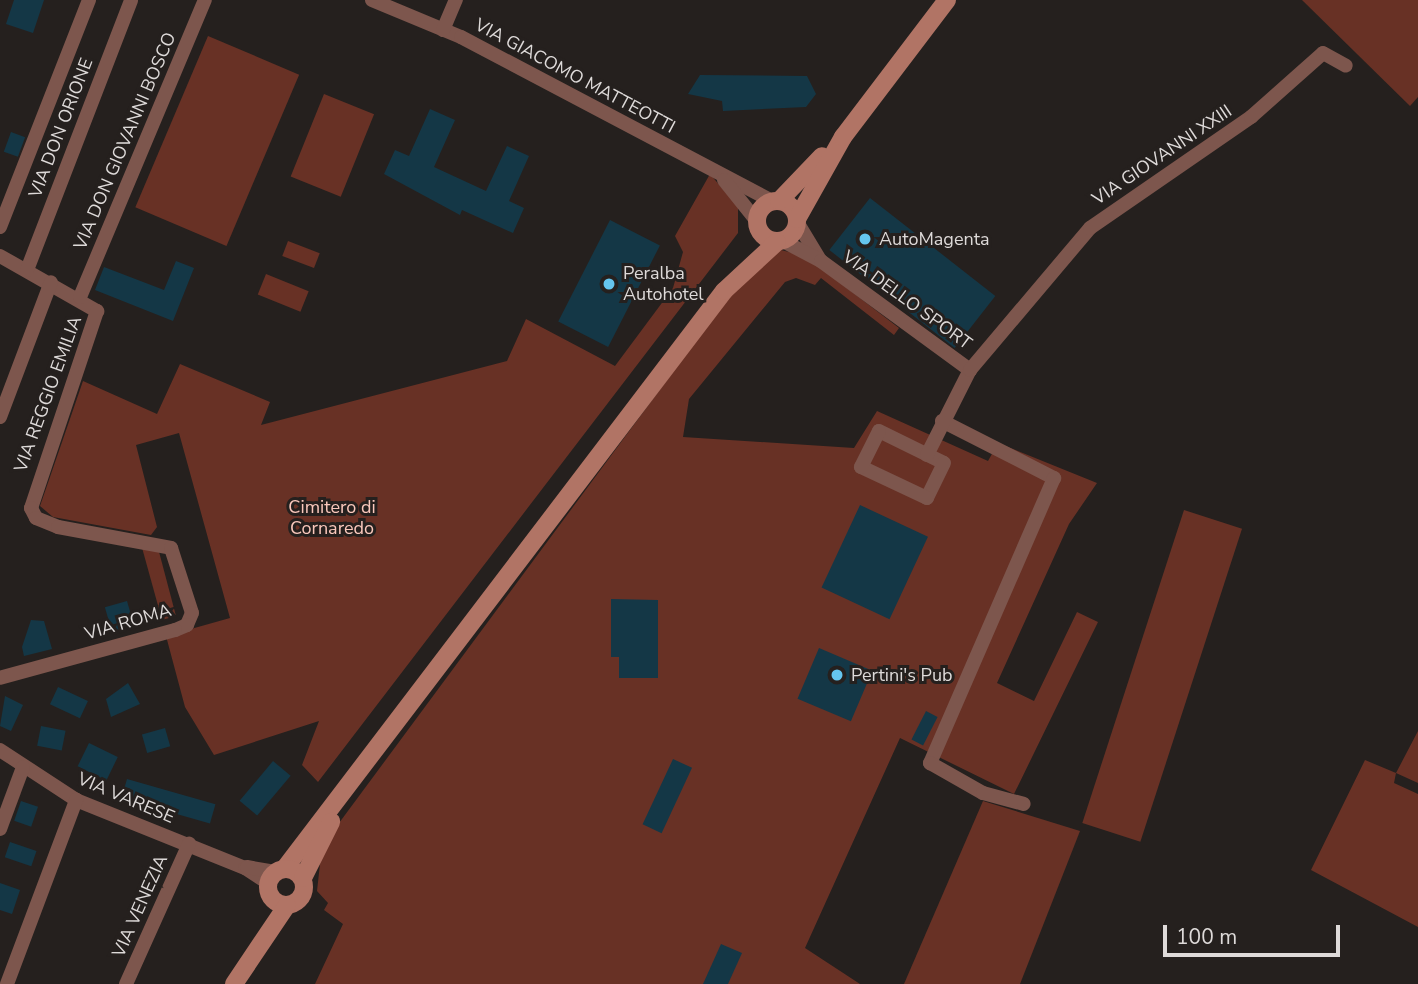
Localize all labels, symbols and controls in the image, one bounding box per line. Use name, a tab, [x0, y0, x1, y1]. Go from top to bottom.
street label: VIA GIACOMO MATTEOTTI	[471, 14, 679, 138]
street label: VIA DON GIOVANNI BOSCO	[69, 29, 181, 253]
street label: VIA DON ORIONE	[24, 55, 98, 201]
street label: VIA GIOVANNI XXIII	[1088, 100, 1236, 210]
place label: AutoMagenta	[879, 228, 990, 250]
marker: AutoMagenta	[857, 231, 873, 247]
street label: VIA DELLO SPORT	[838, 246, 976, 354]
place label: Peralba Autohotel	[623, 263, 704, 306]
marker: Peralba Autohotel	[601, 276, 617, 292]
street label: VIA REGGIO EMILIA	[10, 313, 86, 475]
park label: Cimitero di Cornaredo	[288, 497, 376, 540]
street label: VIA ROMA	[82, 599, 174, 645]
place label: Pertini's Pub	[851, 664, 952, 686]
marker: Pertini's Pub	[829, 667, 845, 683]
street label: VIA VARESE	[74, 768, 178, 828]
street label: VIA VENEZIA	[108, 851, 172, 961]
scale bar	[1166, 911, 1343, 955]
text: 100 m	[1176, 923, 1237, 951]

